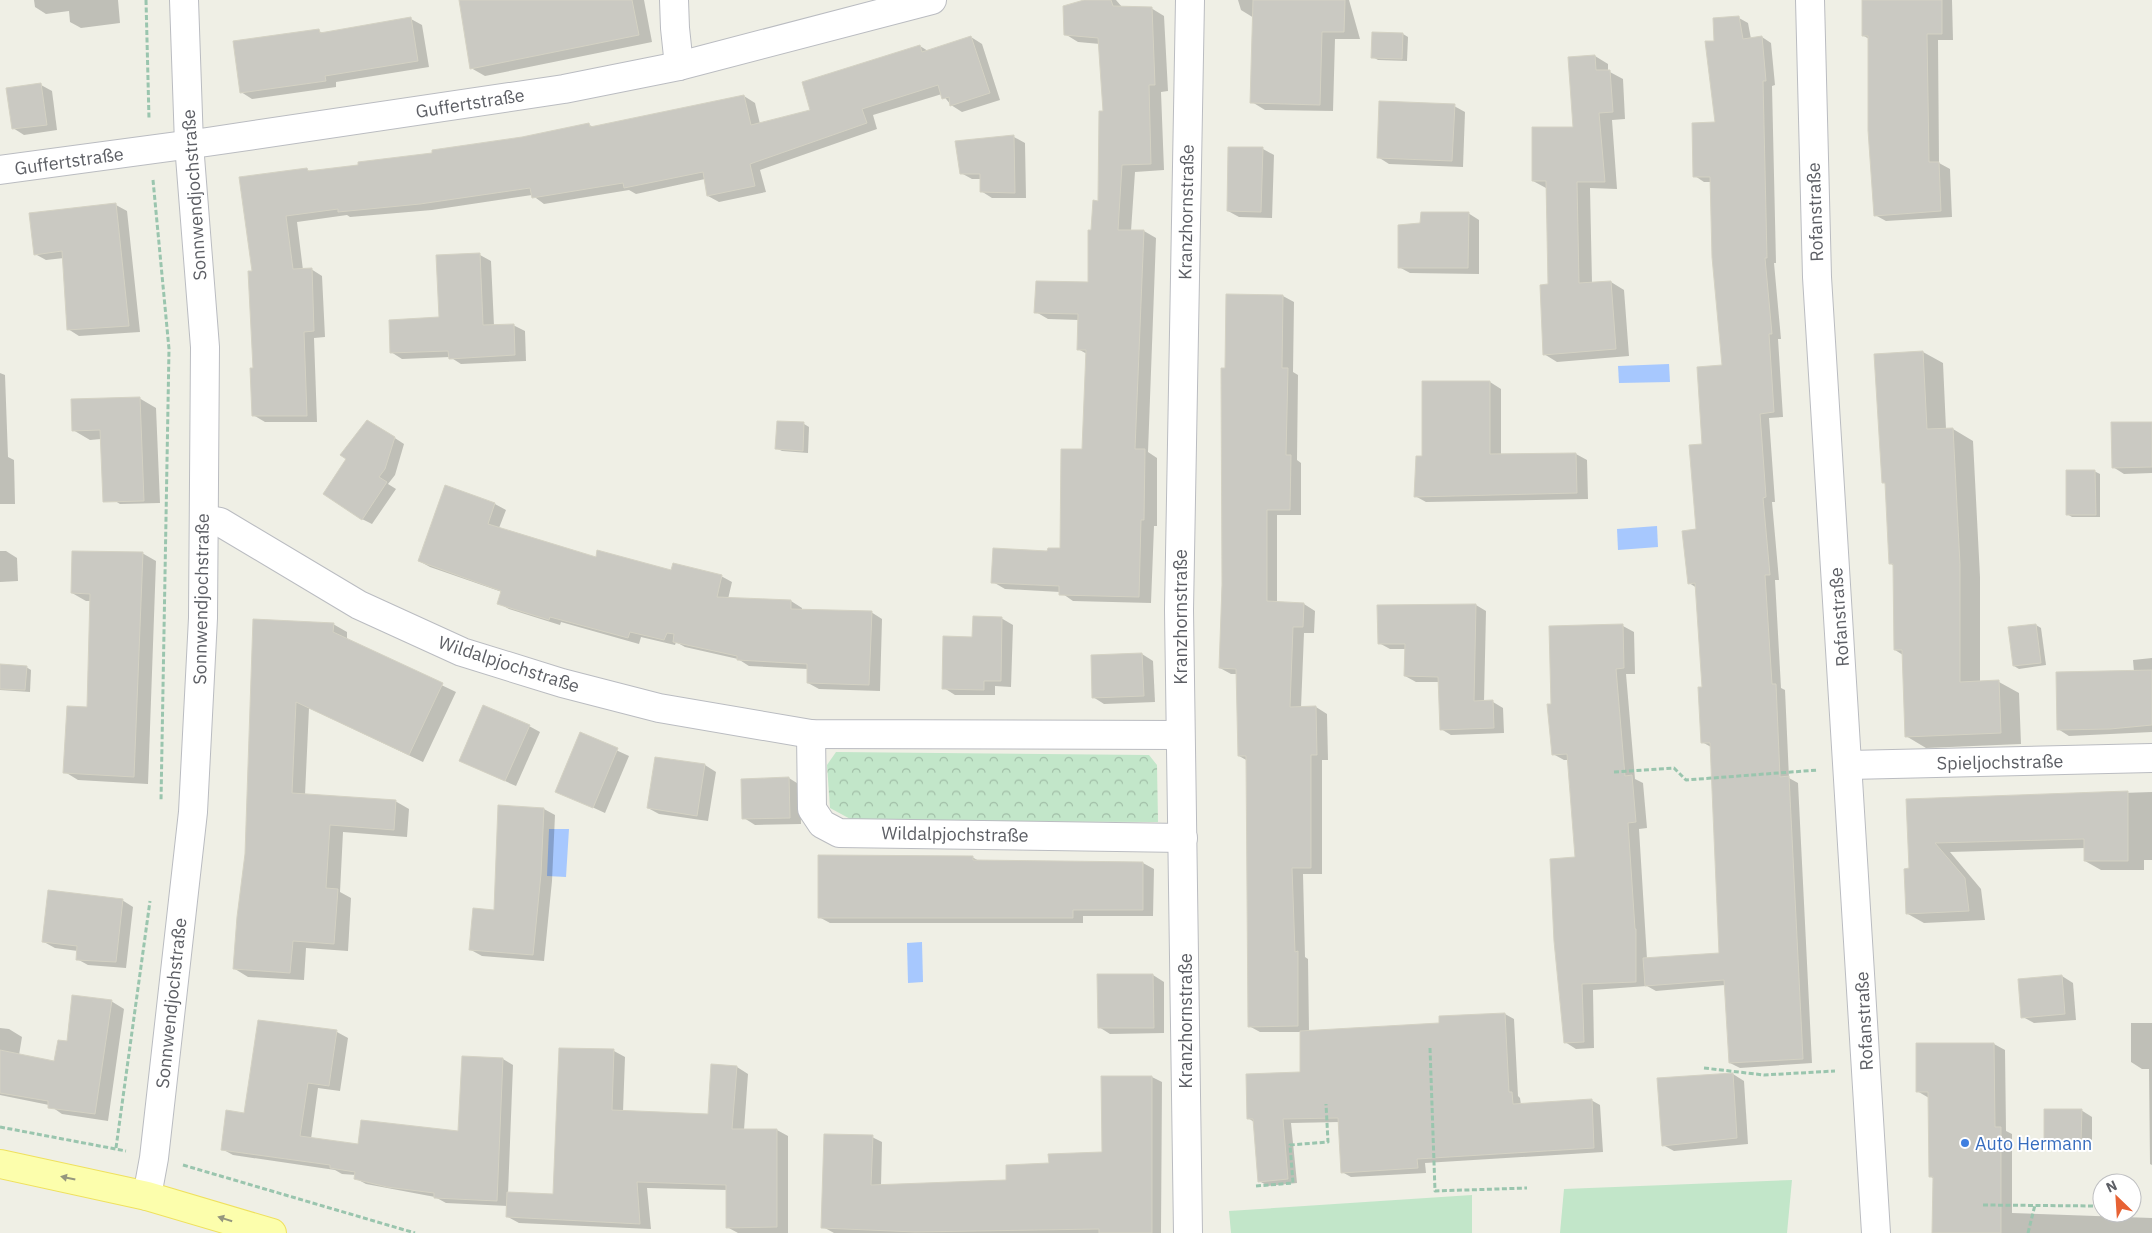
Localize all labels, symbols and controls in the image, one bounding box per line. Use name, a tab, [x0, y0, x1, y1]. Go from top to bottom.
street label: Guffertstraße	[414, 83, 526, 123]
street label: Sonnwendjochstraße	[177, 109, 211, 281]
street label: Guffertstraße	[13, 142, 125, 180]
street label: Kranzhornstraße	[1173, 144, 1199, 280]
street label: Rofanstraße	[1802, 162, 1828, 262]
street label: Sonnwendjochstraße	[188, 513, 214, 685]
street label: Kranzhornstraße	[1169, 549, 1192, 685]
street label: Rofanstraße	[1824, 567, 1854, 667]
street label: Wildalpjochstraße	[435, 630, 583, 698]
street label: Spieljochstraße	[1937, 749, 2064, 775]
street label: Wildalpjochstraße	[881, 821, 1029, 847]
street label: Sonnwendjochstraße	[151, 916, 191, 1090]
street label: Kranzhornstraße	[1174, 953, 1197, 1089]
street label: Rofanstraße	[1850, 971, 1878, 1071]
place label: Auto Hermann	[1975, 1132, 2092, 1155]
marker: Auto Hermann	[1959, 1137, 1971, 1149]
north arrow	[2092, 1173, 2142, 1223]
one-way arrow	[60, 1174, 76, 1182]
text: N	[2103, 1176, 2120, 1197]
one-way arrow	[218, 1215, 233, 1223]

